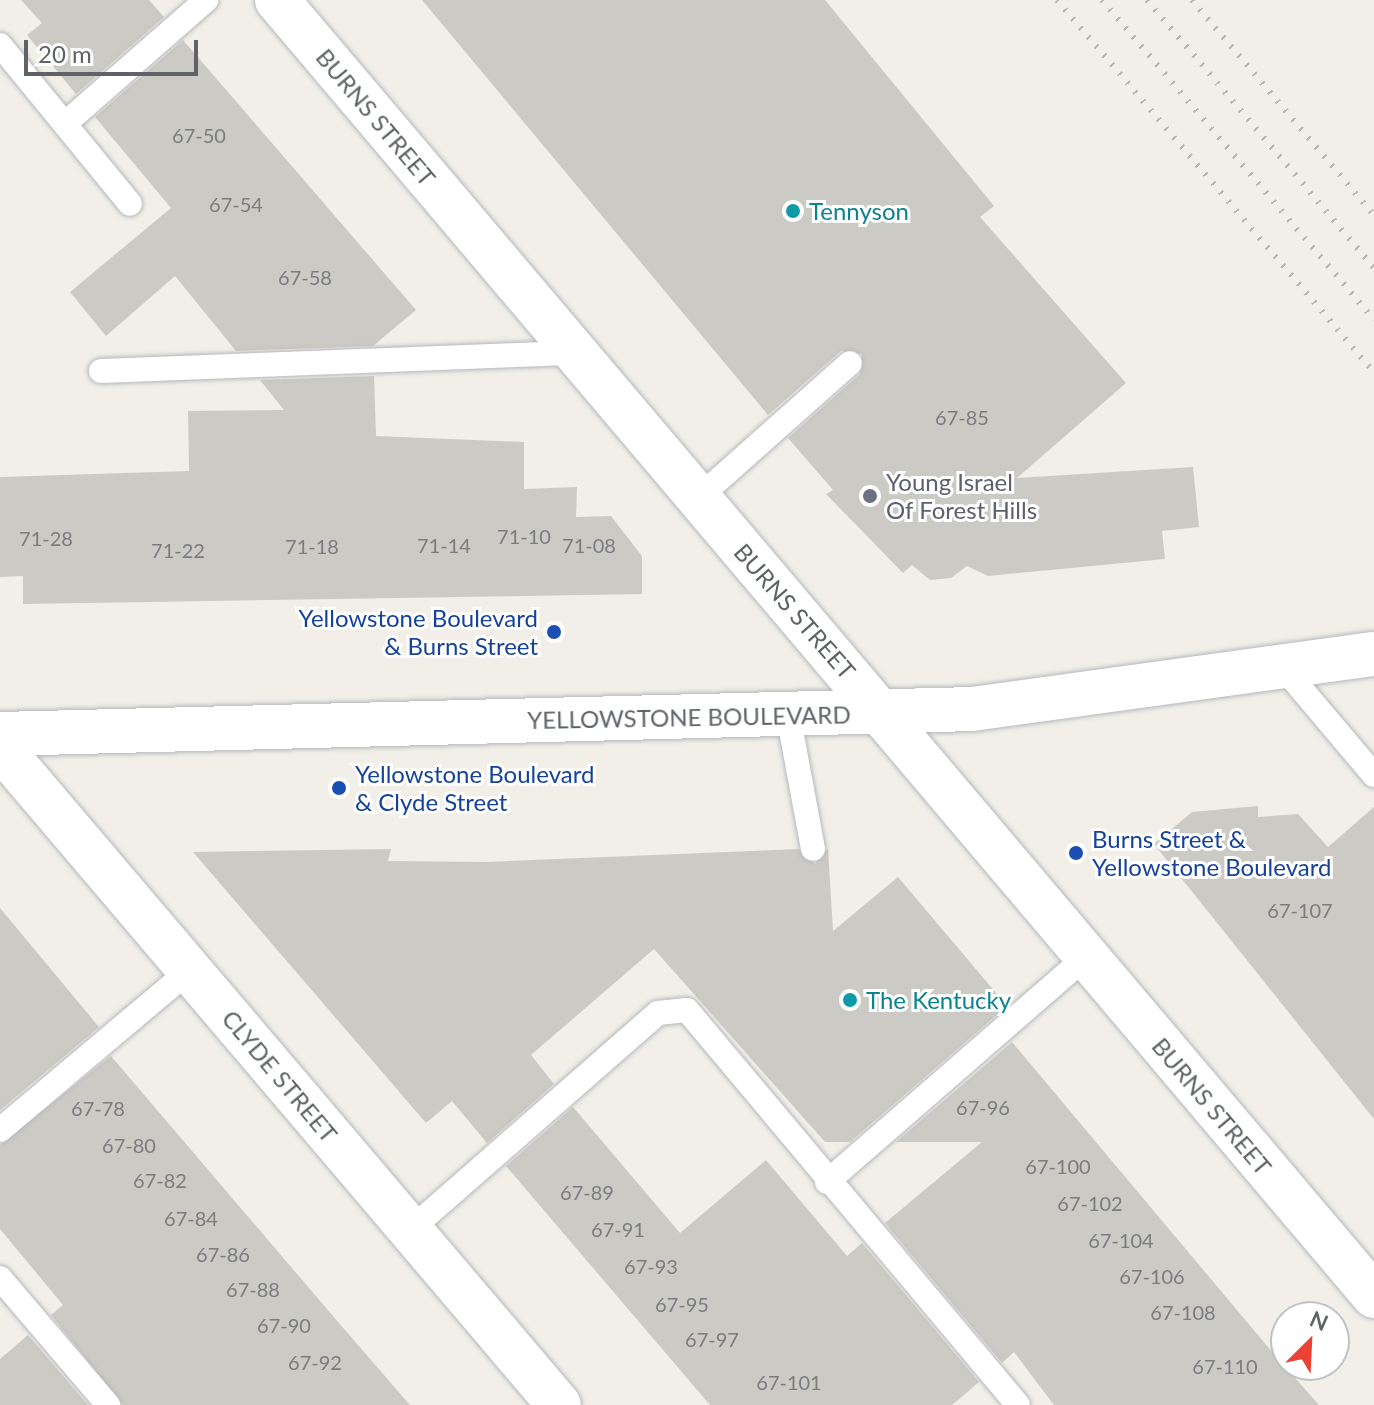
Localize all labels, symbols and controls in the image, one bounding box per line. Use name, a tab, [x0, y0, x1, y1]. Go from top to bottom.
scale bar	[28, 24, 202, 74]
text: 20 m	[38, 39, 92, 68]
street label: BURNS STREET	[310, 43, 442, 191]
house number: 67-50	[172, 123, 226, 147]
house number: 67-54	[209, 192, 263, 216]
place label: Tennyson	[809, 197, 909, 225]
marker: Tennyson	[784, 202, 802, 220]
house number: 67-58	[278, 265, 332, 289]
house number: 67-85	[935, 405, 989, 429]
place label: Young Israel Of Forest Hills	[886, 468, 1037, 524]
marker: Young Israel Of Forest Hills	[861, 487, 879, 505]
house number: 71-10	[497, 524, 551, 548]
house number: 71-28	[19, 526, 73, 550]
house number: 71-14	[417, 533, 471, 557]
house number: 71-08	[562, 533, 616, 557]
house number: 71-18	[285, 534, 339, 558]
street label: BURNS STREET	[728, 537, 862, 685]
house number: 71-22	[151, 538, 205, 562]
place label: Yellowstone Boulevard & Burns Street	[299, 604, 538, 660]
marker: Yellowstone Boulevard & Burns Street	[545, 623, 563, 641]
street label: YELLOWSTONE BOULEVARD	[527, 700, 851, 734]
place label: Yellowstone Boulevard & Clyde Street	[355, 760, 594, 816]
marker: Yellowstone Boulevard & Clyde Street	[330, 779, 348, 797]
place label: Burns Street & Yellowstone Boulevard	[1092, 825, 1331, 881]
marker: Burns Street & Yellowstone Boulevard	[1067, 844, 1085, 862]
house number: 67-107	[1267, 898, 1333, 922]
place label: The Kentucky	[866, 986, 1011, 1014]
marker: The Kentucky	[841, 991, 859, 1009]
street label: CLYDE STREET	[216, 1004, 344, 1148]
street label: BURNS STREET	[1146, 1032, 1278, 1180]
house number: 67-96	[956, 1095, 1010, 1119]
house number: 67-78	[71, 1096, 125, 1120]
house number: 67-80	[102, 1133, 156, 1157]
house number: 67-100	[1025, 1154, 1091, 1178]
house number: 67-82	[133, 1168, 187, 1192]
house number: 67-89	[560, 1180, 614, 1204]
house number: 67-102	[1057, 1191, 1123, 1215]
house number: 67-84	[164, 1206, 218, 1230]
house number: 67-91	[591, 1217, 645, 1241]
house number: 67-104	[1088, 1228, 1154, 1252]
house number: 67-86	[196, 1242, 250, 1266]
house number: 67-93	[624, 1254, 678, 1278]
house number: 67-106	[1119, 1264, 1185, 1288]
house number: 67-88	[226, 1277, 280, 1301]
house number: 67-95	[655, 1292, 709, 1316]
house number: 67-108	[1150, 1300, 1216, 1324]
north arrow	[1270, 1301, 1350, 1381]
text: N	[1306, 1305, 1332, 1336]
house number: 67-90	[257, 1313, 311, 1337]
house number: 67-97	[685, 1327, 739, 1351]
house number: 67-92	[288, 1350, 342, 1374]
house number: 67-110	[1192, 1354, 1258, 1378]
house number: 67-101	[756, 1370, 822, 1394]

